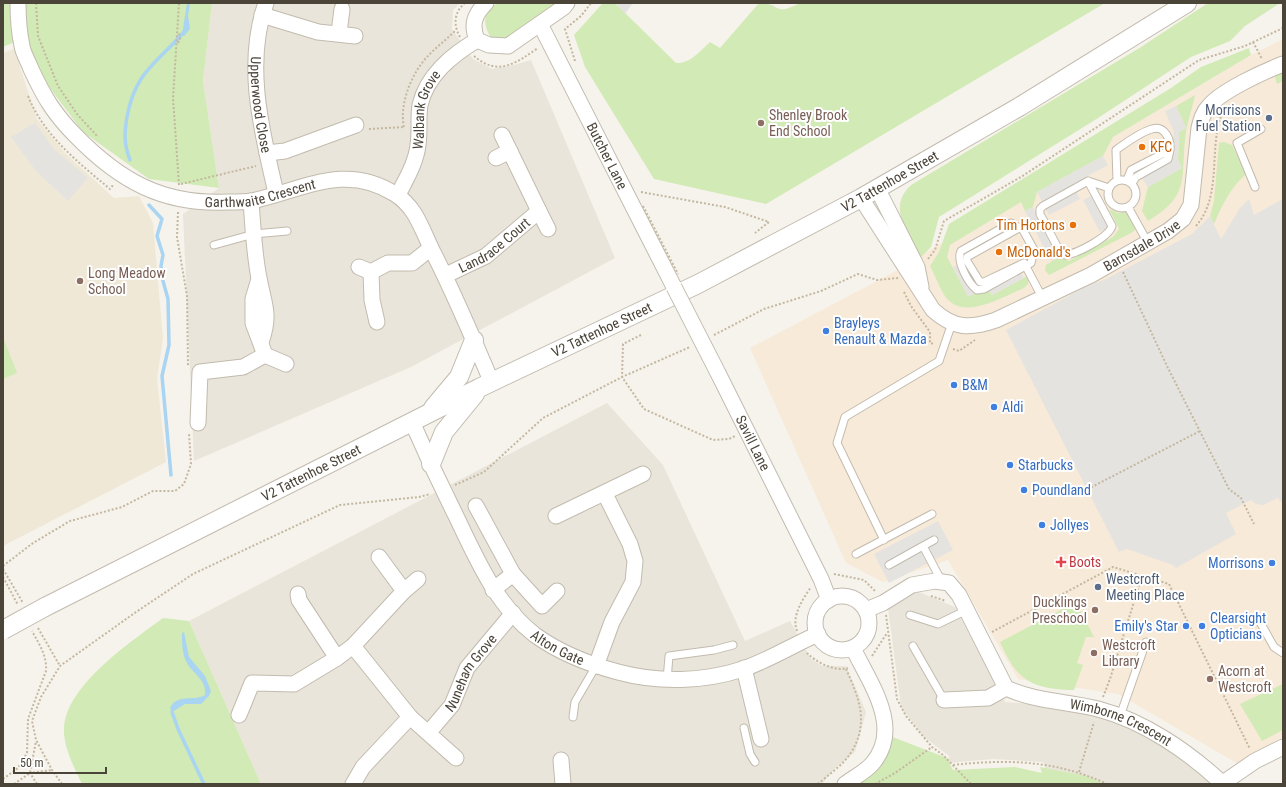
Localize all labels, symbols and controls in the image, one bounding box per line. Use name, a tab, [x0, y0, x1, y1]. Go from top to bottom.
street label: Upperwood Close	[248, 56, 275, 155]
street label: Walbank Grove	[410, 66, 444, 150]
place label: Morrisons Fuel Station	[1195, 102, 1261, 134]
place label: Shenley Brook End School	[769, 107, 848, 139]
marker: Morrisons Fuel Station	[1264, 113, 1274, 123]
marker: Shenley Brook End School	[756, 118, 766, 128]
street label: Butcher Lane	[584, 120, 631, 192]
place label: KFC	[1150, 139, 1172, 155]
marker: KFC	[1137, 142, 1147, 152]
street label: V2 Tattenhoe Street	[838, 147, 941, 215]
street label: Garthwaite Crescent	[205, 176, 317, 210]
street label: Landrace Court	[456, 214, 533, 276]
street label: Barnsdale Drive	[1100, 216, 1184, 274]
place label: Tim Hortons	[996, 217, 1065, 233]
marker: Tim Hortons	[1068, 220, 1078, 230]
place label: McDonald's	[1007, 244, 1071, 260]
marker: McDonald's	[994, 247, 1004, 257]
place label: Long Meadow School	[88, 265, 166, 297]
marker: Long Meadow School	[75, 276, 85, 286]
street label: V2 Tattenhoe Street	[549, 299, 654, 360]
place label: Brayleys Renault & Mazda	[834, 315, 927, 347]
marker: Brayleys Renault & Mazda	[821, 326, 831, 336]
place label: B&M	[962, 377, 988, 393]
marker: B&M	[949, 380, 959, 390]
place label: Aldi	[1002, 399, 1023, 415]
marker: Aldi	[989, 402, 999, 412]
street label: Savill Lane	[733, 413, 774, 474]
street label: V2 Tattenhoe Street	[259, 441, 363, 504]
place label: Starbucks	[1018, 457, 1073, 473]
marker: Starbucks	[1005, 460, 1015, 470]
place label: Poundland	[1032, 482, 1091, 498]
marker: Poundland	[1019, 485, 1029, 495]
place label: Jollyes	[1050, 517, 1089, 533]
marker: Jollyes	[1037, 520, 1047, 530]
place label: Boots	[1069, 554, 1101, 570]
place label: Morrisons	[1208, 555, 1264, 571]
marker: Boots	[1056, 557, 1066, 567]
marker: Morrisons	[1267, 558, 1277, 568]
place label: Westcroft Meeting Place	[1106, 571, 1185, 603]
marker: Westcroft Meeting Place	[1093, 582, 1103, 592]
place label: Ducklings Preschool	[1032, 594, 1087, 626]
marker: Ducklings Preschool	[1090, 605, 1100, 615]
place label: Clearsight Opticians	[1210, 610, 1266, 642]
place label: Emily's Star	[1114, 618, 1178, 634]
marker: Emily's Star	[1181, 621, 1191, 631]
marker: Clearsight Opticians	[1197, 621, 1207, 631]
street label: Alton Gate	[528, 627, 587, 668]
street label: Nuneham Grove	[442, 631, 500, 715]
place label: Westcroft Library	[1102, 637, 1156, 669]
marker: Westcroft Library	[1089, 648, 1099, 658]
place label: Acorn at Westcroft	[1218, 663, 1272, 695]
marker: Acorn at Westcroft	[1205, 674, 1215, 684]
street label: Wimborne Crescent	[1069, 696, 1175, 749]
scale bar	[14, 749, 106, 775]
text: 50 m	[20, 756, 44, 770]

